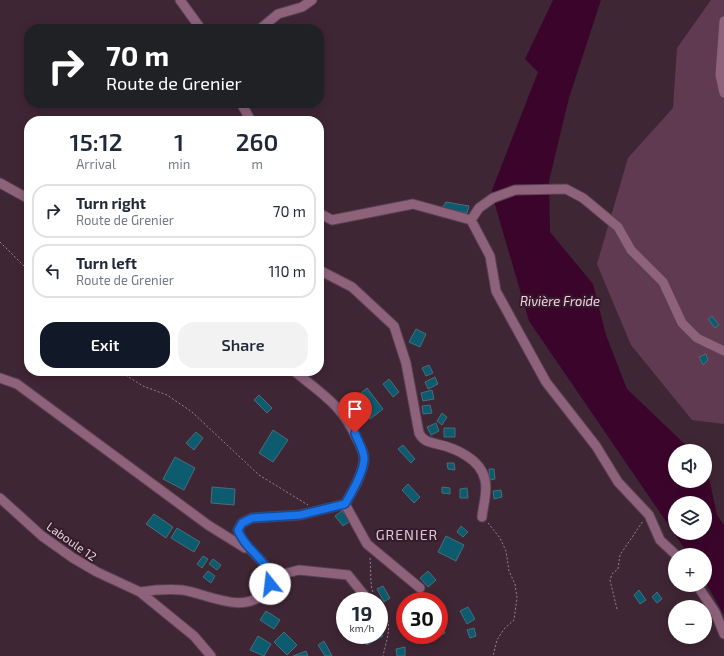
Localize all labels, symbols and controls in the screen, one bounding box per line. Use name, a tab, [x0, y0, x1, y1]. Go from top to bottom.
text: 70 m	[106, 38, 169, 72]
icon: right	[40, 40, 92, 92]
text: Route de Grenier	[106, 72, 242, 94]
text: 15:12	[70, 127, 122, 156]
text: 1	[174, 127, 184, 156]
text: 260	[236, 127, 278, 156]
text: Arrival	[76, 156, 116, 172]
text: min	[168, 156, 190, 172]
text: m	[251, 156, 263, 172]
text: Turn right	[76, 194, 146, 212]
icon: right	[42, 200, 64, 222]
text: 70 m	[273, 202, 306, 220]
text: Route de Grenier	[76, 212, 174, 228]
text: Turn left	[76, 254, 137, 272]
icon: left	[42, 260, 64, 282]
text: 110 m	[269, 262, 306, 280]
text: Route de Grenier	[76, 272, 174, 288]
water label: Rivière Froide	[520, 293, 600, 309]
button: Exit	[40, 322, 170, 368]
button: Share	[178, 322, 308, 368]
pin	[338, 392, 372, 433]
icon: arrive	[344, 398, 366, 420]
map controls	[668, 444, 712, 644]
button: sound	[668, 444, 712, 488]
button: layers	[668, 496, 712, 540]
street label: Laboule 12	[44, 519, 100, 563]
district label: GRENIER	[376, 526, 438, 543]
button: +	[668, 548, 712, 592]
position arrow	[249, 563, 291, 605]
speed limit sign: 30	[396, 592, 448, 644]
button: −	[668, 600, 712, 644]
text: 19	[352, 601, 372, 625]
text: km/h	[350, 622, 374, 634]

